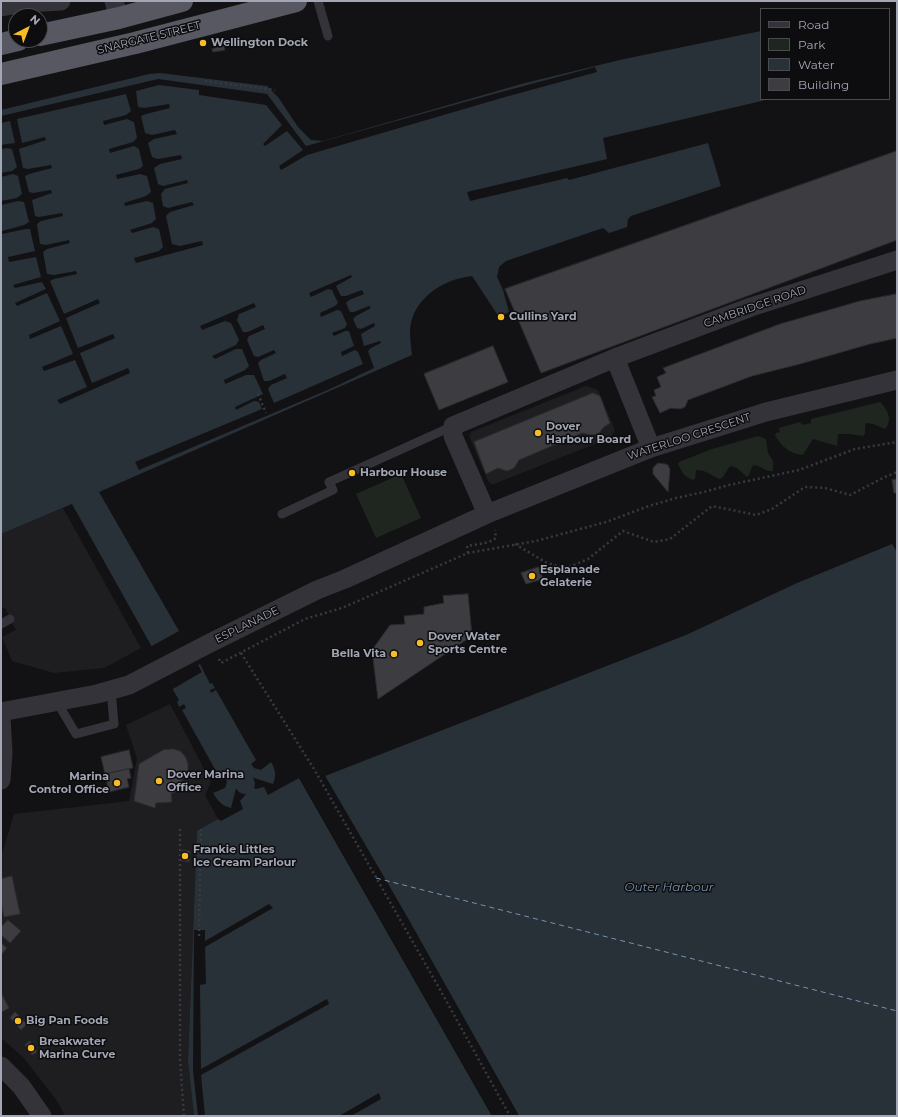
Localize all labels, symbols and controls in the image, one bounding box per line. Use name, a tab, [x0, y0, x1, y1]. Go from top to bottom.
north arrow	[8, 8, 48, 48]
legend	[760, 8, 890, 100]
text: N	[27, 12, 43, 28]
text: Road	[798, 17, 829, 32]
street label: SNARGATE STREET	[96, 19, 202, 57]
place label: Wellington Dock	[211, 36, 308, 50]
text: Park	[798, 37, 825, 52]
marker: Wellington Dock	[198, 38, 208, 48]
text: Water	[798, 57, 834, 72]
text: Building	[798, 77, 849, 92]
street label: CAMBRIDGE ROAD	[702, 283, 808, 331]
place label: Cullins Yard	[509, 310, 577, 324]
marker: Cullins Yard	[496, 312, 506, 322]
street label: WATERLOO CRESCENT	[626, 411, 752, 463]
place label: Dover Harbour Board	[546, 420, 631, 446]
marker: Dover Harbour Board	[533, 428, 543, 438]
place label: Harbour House	[360, 466, 447, 480]
marker: Harbour House	[347, 468, 357, 478]
place label: Esplanade Gelaterie	[540, 563, 600, 589]
marker: Esplanade Gelaterie	[527, 571, 537, 581]
street label: ESPLANADE	[213, 604, 281, 646]
place label: Dover Water Sports Centre	[428, 630, 507, 656]
marker: Dover Water Sports Centre	[415, 638, 425, 648]
place label: Bella Vita	[331, 647, 386, 661]
marker: Bella Vita	[389, 649, 399, 659]
place label: Dover Marina Office	[167, 768, 244, 794]
place label: Marina Control Office	[29, 770, 109, 796]
marker: Dover Marina Office	[154, 776, 164, 786]
marker: Marina Control Office	[112, 778, 122, 788]
place label: Frankie Littles Ice Cream Parlour	[193, 843, 296, 869]
marker: Frankie Littles Ice Cream Parlour	[180, 851, 190, 861]
water label: Outer Harbour	[624, 880, 714, 894]
place label: Big Pan Foods	[26, 1014, 109, 1028]
marker: Big Pan Foods	[13, 1016, 23, 1026]
place label: Breakwater Marina Curve	[39, 1035, 115, 1061]
marker: Breakwater Marina Curve	[26, 1043, 36, 1053]

